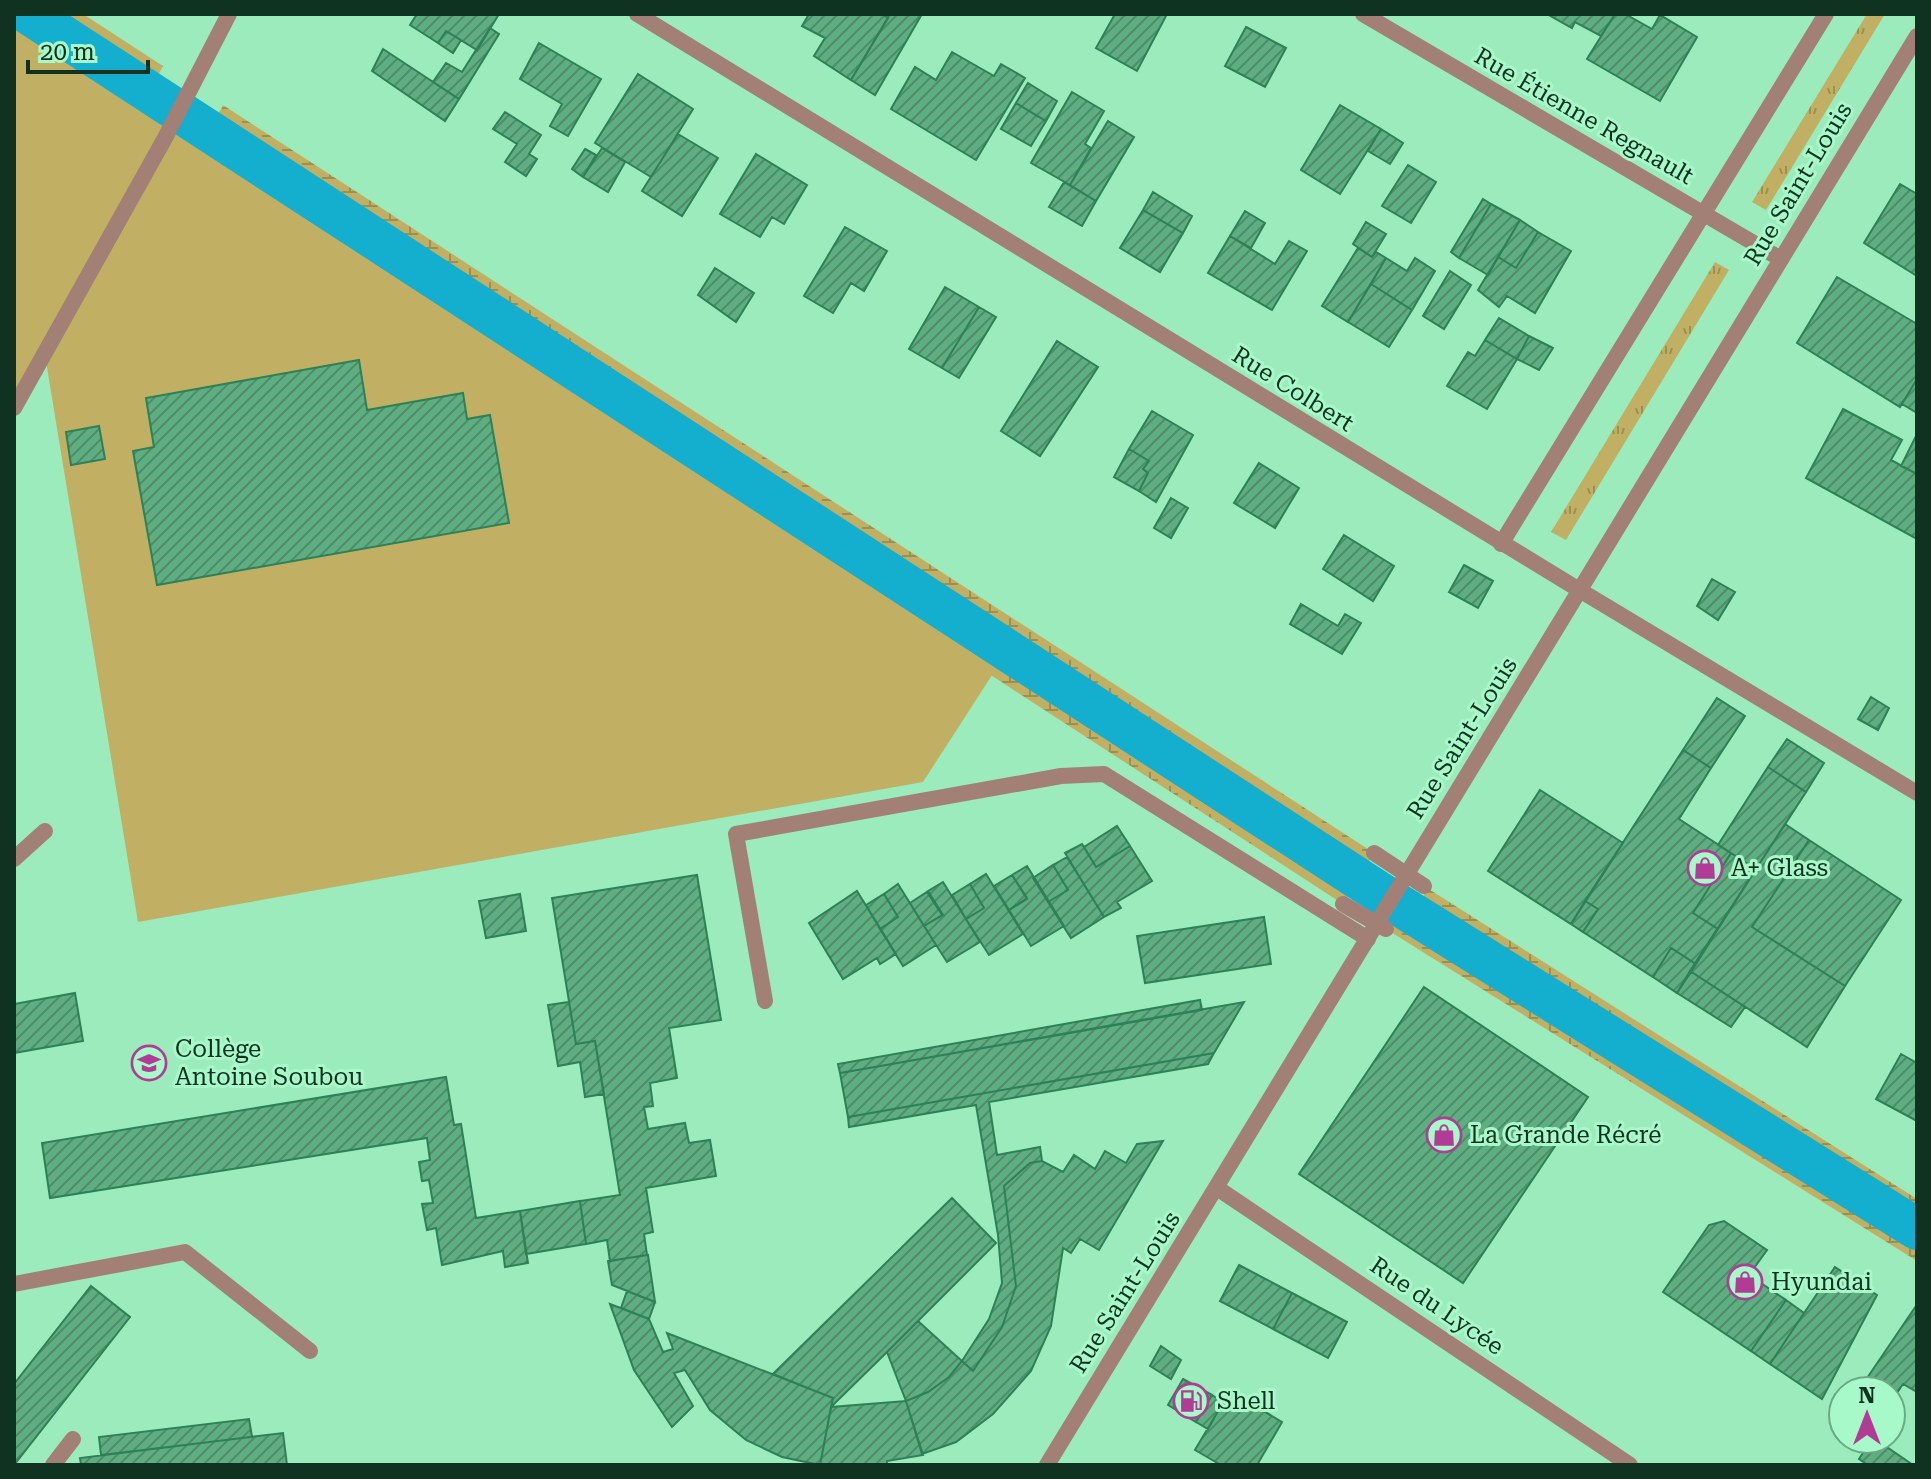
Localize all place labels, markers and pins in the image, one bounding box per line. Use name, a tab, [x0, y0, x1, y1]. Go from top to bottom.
shop icon: A+ Glass	[1686, 849, 1724, 887]
place label: A+ Glass	[1731, 854, 1828, 882]
place label: Collège Antoine Soubou	[175, 1035, 363, 1091]
school or university icon: Collège Antoine Soubou	[130, 1044, 168, 1082]
shop icon: La Grande Récré	[1425, 1116, 1463, 1154]
place label: La Grande Récré	[1470, 1121, 1662, 1149]
shop icon: Hyundai	[1726, 1263, 1764, 1301]
place label: Hyundai	[1771, 1268, 1872, 1296]
fuel station icon: Shell	[1172, 1382, 1210, 1420]
place label: Shell	[1217, 1387, 1275, 1415]

